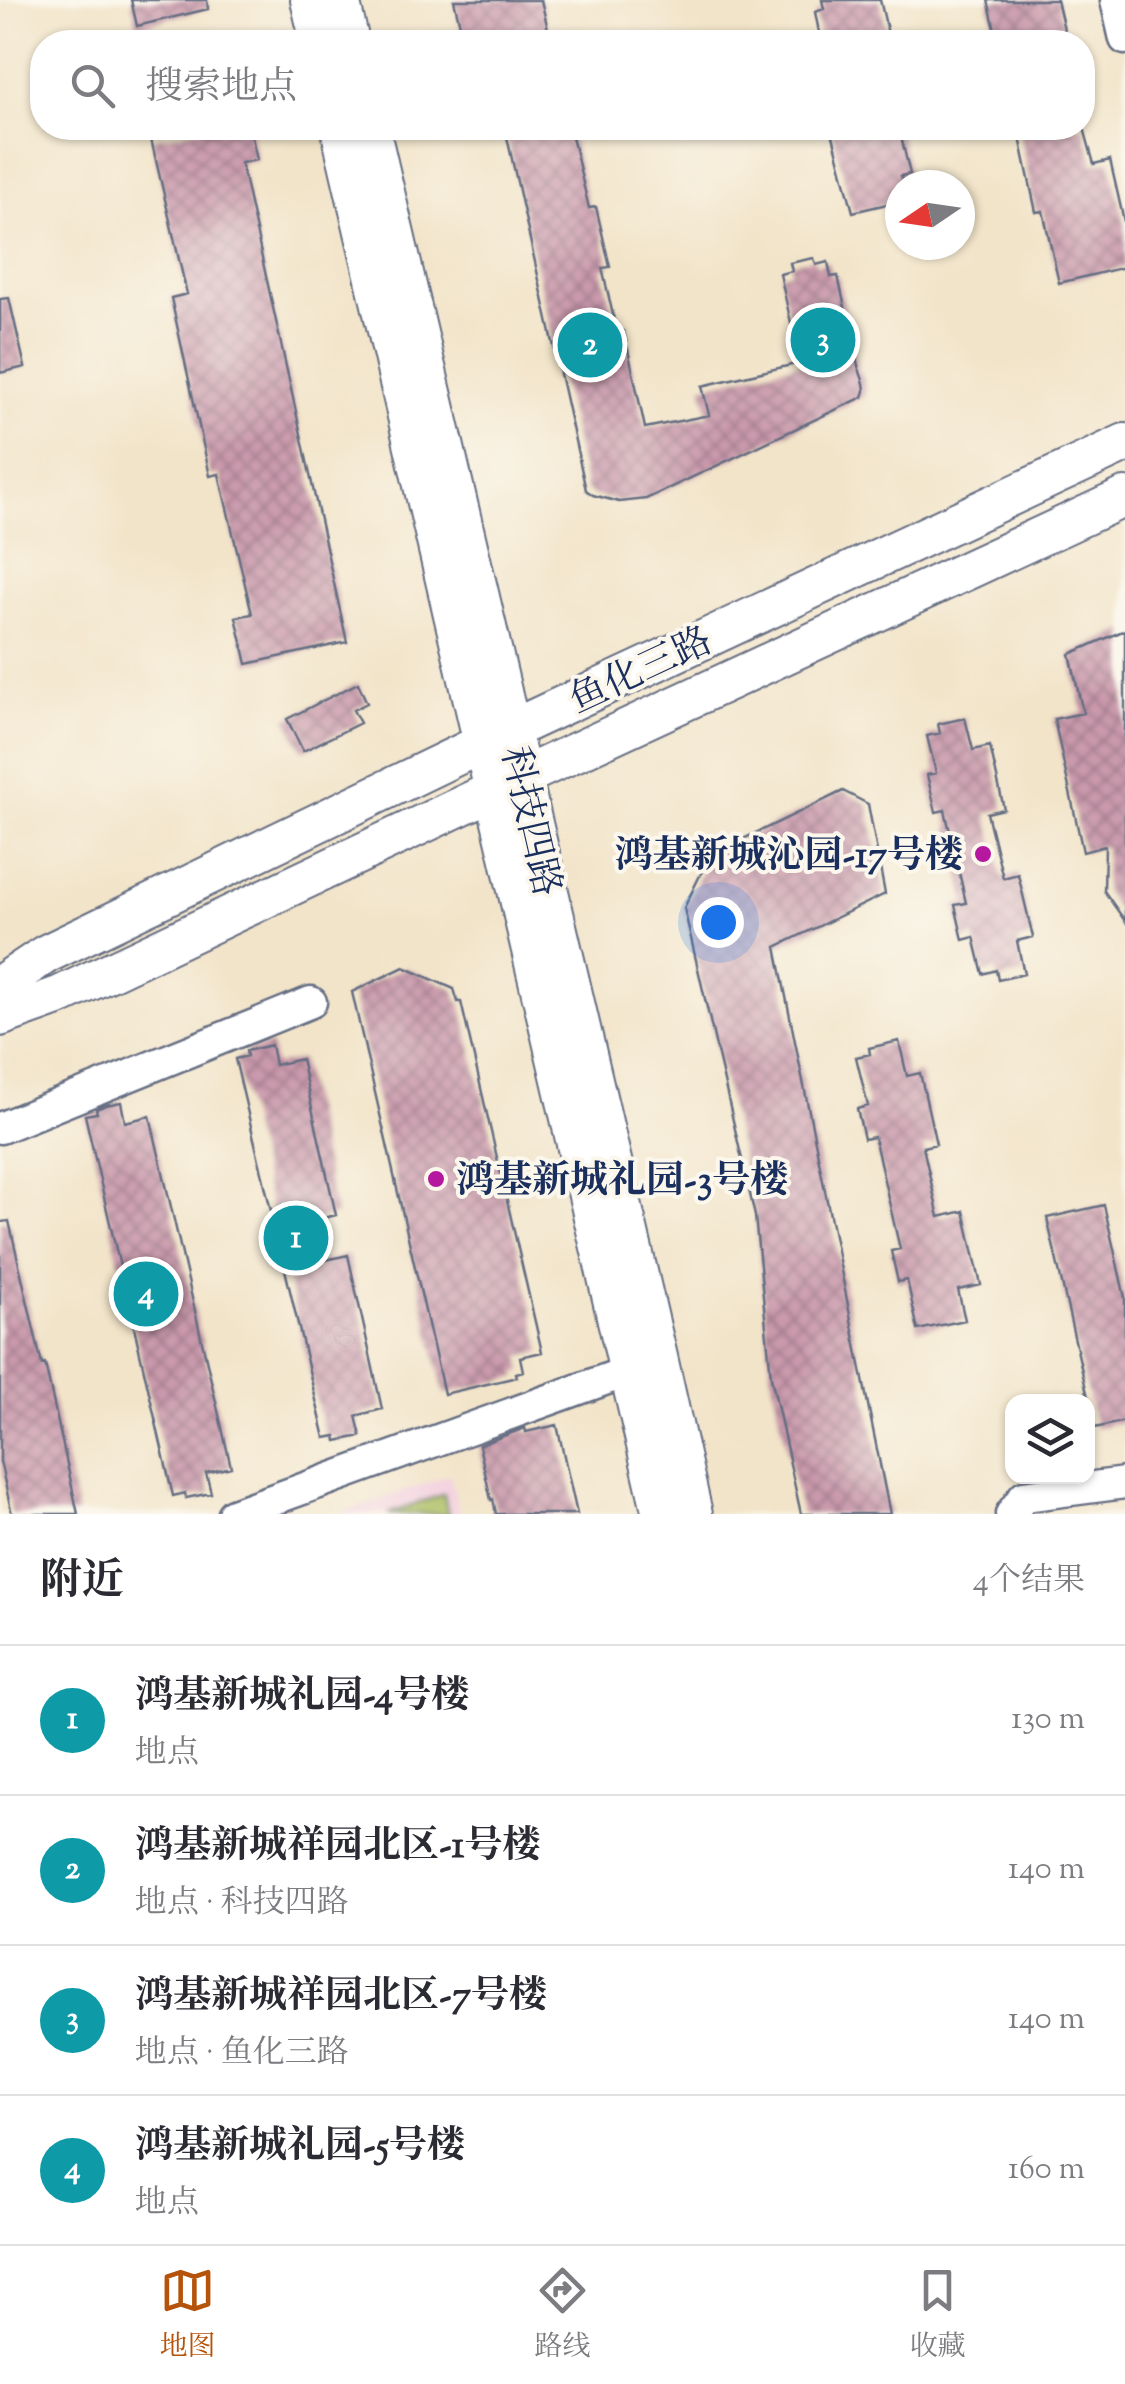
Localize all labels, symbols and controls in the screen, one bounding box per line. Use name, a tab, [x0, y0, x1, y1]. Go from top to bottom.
search box	[30, 30, 1095, 140]
icon: search	[65, 58, 120, 113]
text: 搜索地点	[145, 62, 297, 116]
north arrow	[885, 170, 975, 260]
pin: 3	[790, 302, 856, 378]
pin: 2	[558, 308, 622, 382]
street label: 鱼化三路	[561, 616, 722, 729]
street label: 科技四路	[485, 742, 572, 902]
place label: 鸿基新城沁园-17号楼	[615, 831, 963, 885]
marker: 鸿基新城沁园-17号楼	[972, 843, 994, 865]
your location	[693, 897, 744, 948]
place label: 鸿基新城礼园-3号楼	[456, 1156, 788, 1210]
marker: 鸿基新城礼园-3号楼	[425, 1168, 447, 1190]
pin: 1	[264, 1200, 328, 1276]
pin: 4	[114, 1256, 178, 1332]
map controls	[1005, 1394, 1095, 1484]
button: layers	[1005, 1394, 1095, 1484]
text: 附近	[40, 1553, 124, 1613]
text: 4个结果	[973, 1559, 1085, 1605]
text: 鸿基新城礼园-4号楼	[135, 1671, 469, 1725]
text: 1	[67, 1697, 78, 1743]
text: 130 m	[1011, 1697, 1085, 1743]
text: 地点	[135, 1731, 199, 1777]
text: 鸿基新城祥园北区-1号楼	[135, 1821, 540, 1875]
text: 2	[65, 1847, 80, 1893]
text: 140 m	[1008, 1847, 1085, 1893]
text: 地点 · 科技四路	[135, 1881, 349, 1927]
text: 鸿基新城祥园北区-7号楼	[135, 1971, 547, 2025]
text: 3	[66, 1997, 79, 2043]
text: 140 m	[1008, 1997, 1085, 2043]
text: 地点 · 鱼化三路	[135, 2031, 349, 2077]
text: 鸿基新城礼园-5号楼	[135, 2121, 465, 2175]
text: 4	[64, 2147, 81, 2193]
text: 160 m	[1008, 2147, 1085, 2193]
text: 地点	[135, 2181, 199, 2227]
tab: 地图	[159, 2263, 216, 2368]
tab: 路线	[534, 2263, 591, 2368]
tab: 收藏	[909, 2263, 966, 2368]

